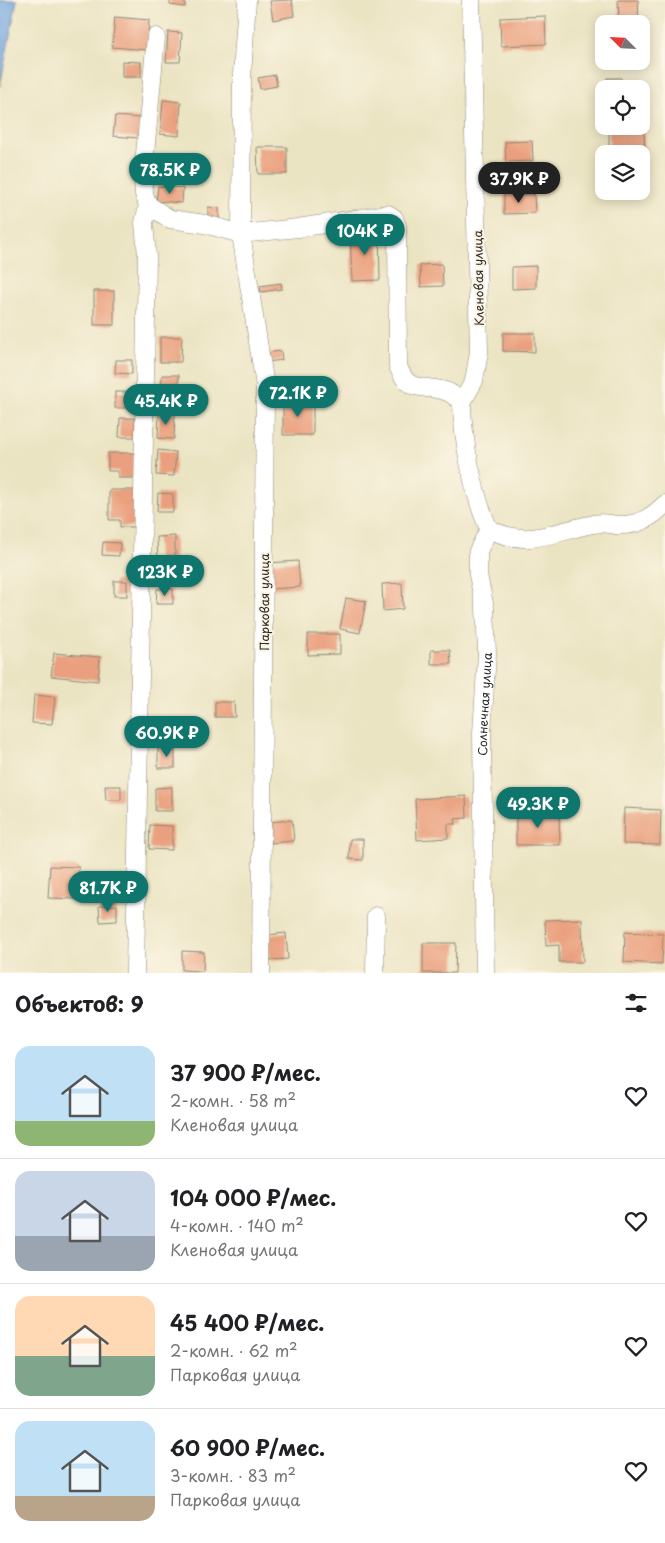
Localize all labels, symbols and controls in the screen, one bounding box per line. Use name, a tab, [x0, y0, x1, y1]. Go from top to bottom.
north arrow	[595, 15, 650, 70]
map controls	[595, 15, 650, 200]
button: locate	[595, 80, 650, 135]
button: layers	[595, 145, 650, 200]
pin: 78.5K ₽	[124, 152, 216, 195]
text: 78.5K ₽	[140, 157, 200, 181]
pin: 37.9K ₽	[473, 162, 565, 204]
text: 37.9K ₽	[489, 166, 549, 190]
pin: 104K ₽	[324, 214, 406, 256]
text: 104K ₽	[337, 218, 393, 242]
street label: Кленовая улица	[468, 229, 488, 326]
pin: 72.1K ₽	[252, 376, 344, 418]
text: 72.1K ₽	[269, 380, 327, 404]
pin: 45.4K ₽	[120, 384, 212, 426]
text: 45.4K ₽	[134, 388, 198, 412]
street label: Парковая улица	[255, 553, 273, 651]
pin: 123K ₽	[124, 554, 206, 597]
text: 123K ₽	[137, 559, 193, 583]
street label: Солнечная улица	[473, 651, 496, 756]
pin: 60.9K ₽	[121, 716, 213, 758]
text: 60.9K ₽	[135, 720, 199, 744]
pin: 49.3K ₽	[492, 786, 584, 829]
text: 49.3K ₽	[507, 791, 569, 815]
pin: 81.7K ₽	[62, 870, 154, 913]
text: 81.7K ₽	[79, 875, 137, 899]
text: Объектов: 9	[15, 987, 144, 1019]
icon: filters	[622, 989, 650, 1017]
text: 37 900 ₽/мес.	[170, 1056, 321, 1088]
icon: home	[55, 1066, 115, 1126]
icon: heart	[622, 1082, 650, 1110]
text: 2-комн. · 58 m²	[170, 1088, 296, 1112]
text: Кленовая улица	[170, 1112, 298, 1136]
text: 104 000 ₽/мес.	[170, 1181, 336, 1213]
icon: home	[55, 1191, 115, 1251]
icon: heart	[622, 1207, 650, 1235]
text: 4-комн. · 140 m²	[170, 1213, 304, 1237]
text: Кленовая улица	[170, 1237, 298, 1261]
text: 45 400 ₽/мес.	[170, 1306, 324, 1338]
icon: home	[55, 1316, 115, 1376]
icon: heart	[622, 1332, 650, 1360]
text: 2-комн. · 62 m²	[170, 1338, 297, 1362]
text: Парковая улица	[170, 1362, 300, 1386]
text: 60 900 ₽/мес.	[170, 1431, 325, 1463]
icon: home	[55, 1441, 115, 1501]
icon: heart	[622, 1457, 650, 1485]
text: 3-комн. · 83 m²	[170, 1463, 296, 1487]
text: Парковая улица	[170, 1487, 300, 1511]

